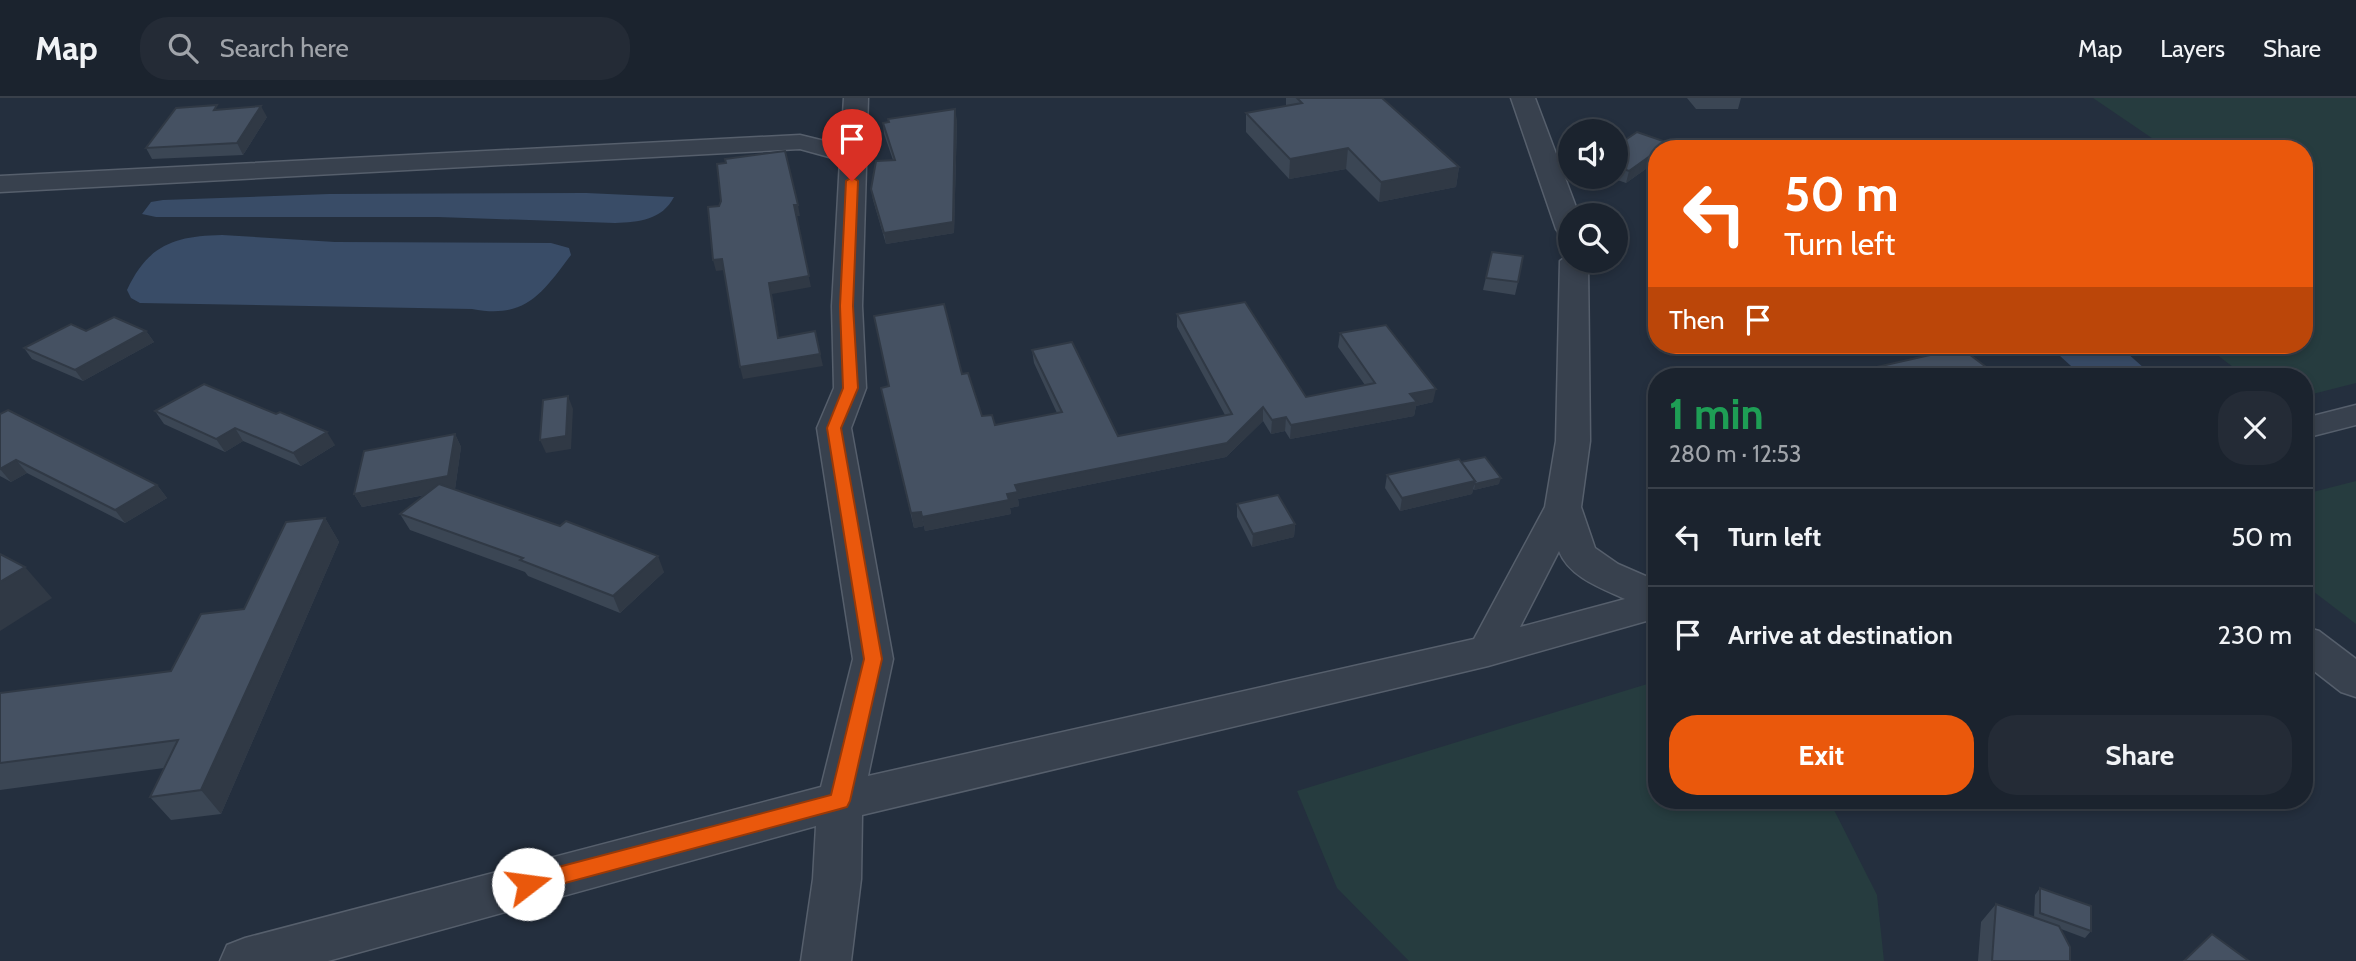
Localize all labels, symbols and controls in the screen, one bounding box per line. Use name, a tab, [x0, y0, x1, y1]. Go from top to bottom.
search box	[140, 17, 630, 80]
text: Map	[35, 28, 98, 68]
icon: search	[164, 29, 202, 67]
text: Search here	[220, 32, 349, 64]
text: Map	[2078, 34, 2122, 63]
text: Layers	[2160, 34, 2225, 63]
text: Share	[2263, 34, 2321, 63]
pin	[822, 109, 882, 181]
map controls	[1558, 119, 1628, 273]
button: sound	[1558, 119, 1628, 189]
icon: arrive	[833, 120, 871, 158]
text: 50 m	[1784, 164, 1899, 223]
icon: left	[1669, 168, 1760, 259]
button: search	[1558, 203, 1628, 273]
text: Turn left	[1784, 224, 1895, 263]
icon: arrive	[1739, 301, 1777, 339]
text: Then	[1669, 304, 1725, 336]
text: 1 min	[1669, 388, 1764, 440]
button: close	[2218, 391, 2292, 465]
text: 280 m · 12:53	[1669, 440, 1801, 468]
icon: left	[1669, 518, 1707, 556]
text: Turn left	[1728, 521, 1821, 553]
text: 50 m	[2231, 521, 2292, 553]
icon: arrive	[1669, 616, 1707, 654]
text: Arrive at destination	[1728, 619, 1953, 651]
text: 230 m	[2218, 619, 2292, 651]
button: Exit	[1669, 715, 1974, 795]
button: Share	[1988, 715, 2292, 795]
position arrow	[491, 847, 565, 921]

